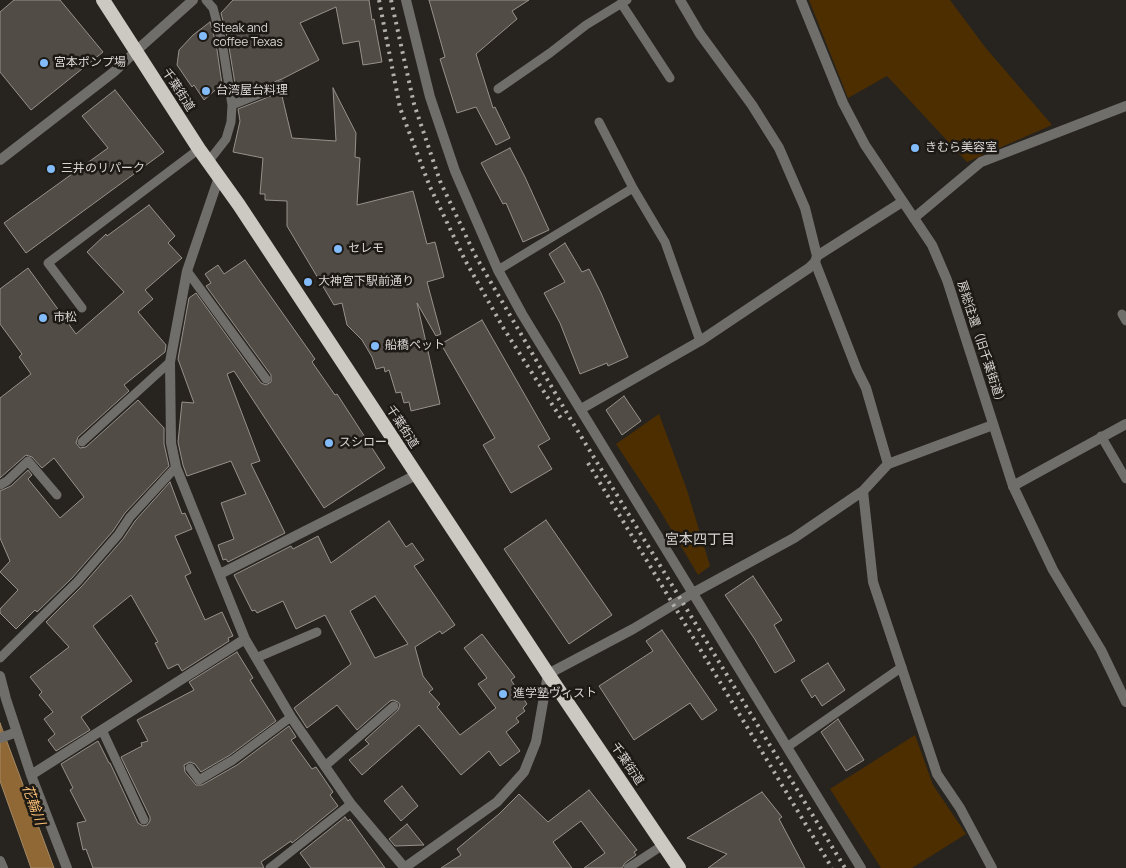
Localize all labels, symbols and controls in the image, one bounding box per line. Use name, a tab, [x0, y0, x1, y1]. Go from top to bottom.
place label: Steak and coffee Texas	[213, 22, 283, 50]
marker: Steak and coffee Texas	[197, 30, 209, 42]
place label: 宮本ポンプ場	[54, 56, 126, 70]
marker: 宮本ポンプ場	[38, 57, 50, 69]
street label: 千葉街道	[159, 66, 197, 114]
place label: 台湾屋台料理	[216, 84, 288, 98]
marker: 台湾屋台料理	[200, 85, 212, 97]
place label: きむら美容室	[925, 141, 997, 155]
marker: きむら美容室	[909, 142, 921, 154]
place label: 三井のリパーク	[61, 162, 145, 176]
marker: 三井のリパーク	[45, 163, 57, 175]
place label: セレモ	[348, 242, 384, 256]
marker: セレモ	[332, 243, 344, 255]
place label: 大神宮下駅前通り	[318, 275, 414, 289]
marker: 大神宮下駅前通り	[302, 276, 314, 288]
street label: 房総往還（旧千葉街道）	[954, 279, 1008, 409]
place label: 市松	[53, 311, 77, 325]
marker: 市松	[37, 312, 49, 324]
place label: 船橋ペット	[385, 339, 445, 353]
marker: 船橋ペット	[369, 340, 381, 352]
street label: 千葉街道	[383, 403, 421, 451]
place label: スシロー	[339, 436, 387, 450]
marker: スシロー	[323, 437, 335, 449]
district label: 宮本四丁目	[665, 532, 735, 548]
place label: 進学塾ヴィスト	[513, 687, 597, 701]
marker: 進学塾ヴィスト	[497, 688, 509, 700]
street label: 千葉街道	[608, 740, 646, 788]
water label: 花輪川	[18, 782, 48, 828]

